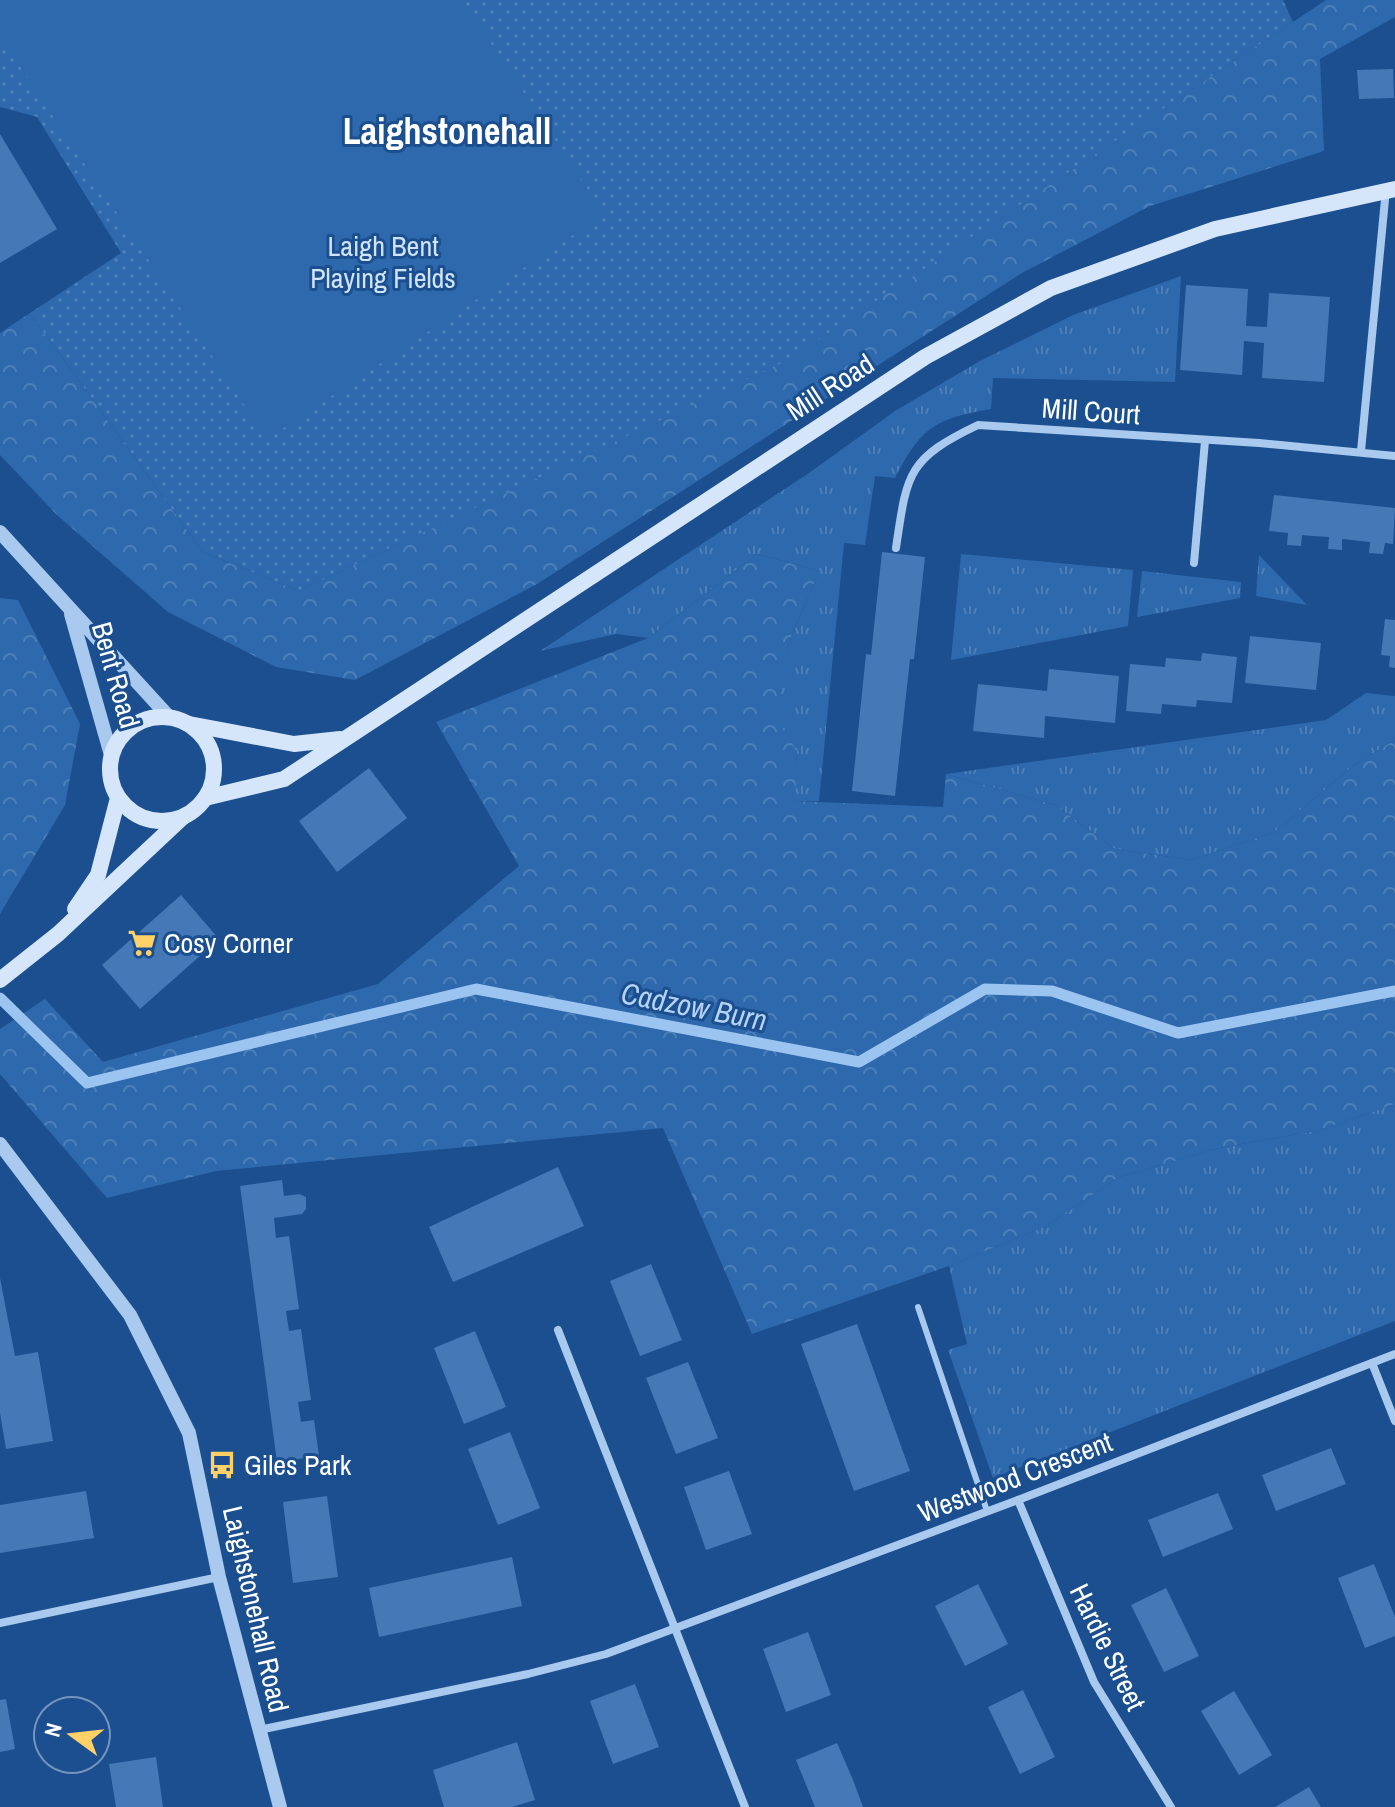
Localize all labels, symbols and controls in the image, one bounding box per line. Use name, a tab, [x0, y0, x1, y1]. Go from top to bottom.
district label: Laighstonehall	[343, 107, 551, 155]
park label: Laigh Bent Playing Fields	[310, 227, 456, 297]
street label: Mill Road	[779, 345, 881, 429]
street label: Mill Court	[1041, 389, 1141, 433]
street label: Bent Road	[83, 618, 149, 732]
place label: Cosy Corner	[164, 924, 293, 962]
supermarket icon: Cosy Corner	[127, 928, 157, 958]
water label: Cadzow Burn	[618, 972, 770, 1040]
street label: Westwood Crescent	[912, 1423, 1118, 1531]
place label: Giles Park	[244, 1446, 352, 1484]
bus stop icon: Giles Park	[207, 1450, 237, 1480]
street label: Laighstonehall Road	[214, 1502, 298, 1716]
street label: Hardie Street	[1061, 1577, 1155, 1717]
north arrow	[32, 1695, 112, 1775]
text: N	[37, 1720, 69, 1740]

